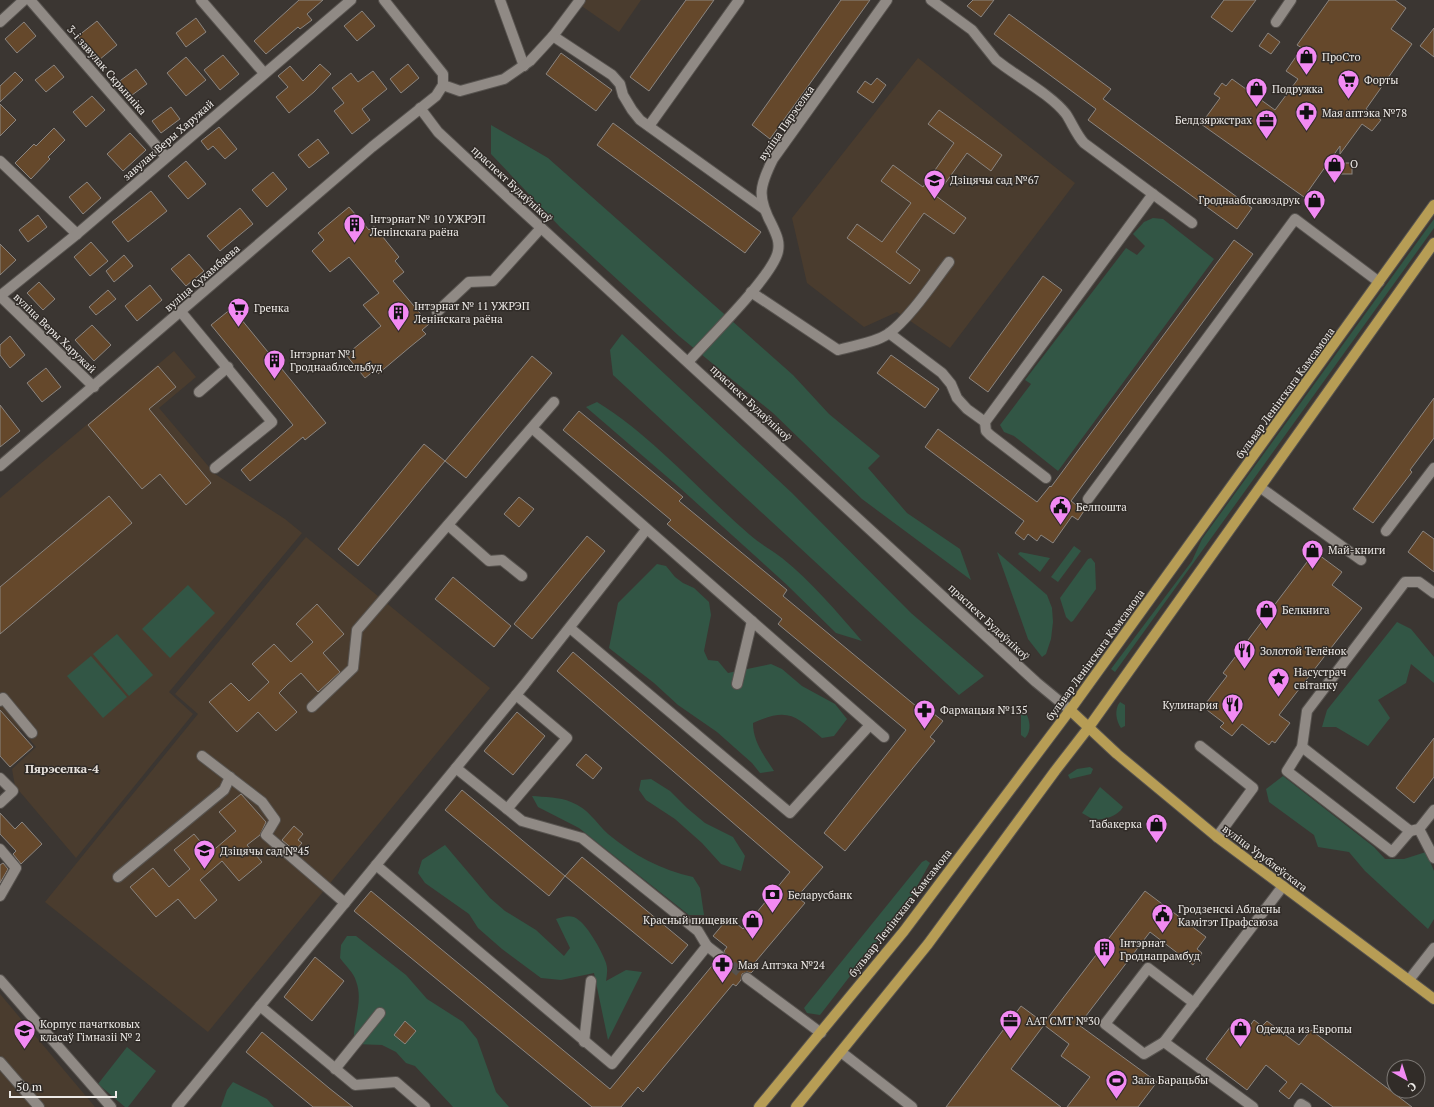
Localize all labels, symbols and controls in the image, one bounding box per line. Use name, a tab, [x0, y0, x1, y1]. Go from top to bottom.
street label: 3-і завулак Скрынніка	[64, 22, 150, 118]
shop icon: ПроСто	[1294, 44, 1320, 77]
place label: ПроСто	[1322, 50, 1361, 64]
supermarket icon: Форты	[1336, 67, 1362, 100]
place label: Форты	[1364, 73, 1398, 87]
shop icon: Подружка	[1244, 76, 1270, 109]
street label: вуліца Пярэселка	[755, 82, 817, 163]
place label: Подружка	[1272, 82, 1324, 96]
street label: завулак Веры Харужай	[120, 96, 217, 183]
pharmacy icon: Мая аптэка №78	[1294, 100, 1320, 133]
place label: Мая аптэка №78	[1322, 106, 1407, 120]
office icon: Белдзяржстрах	[1254, 107, 1280, 140]
place label: Белдзяржстрах	[1175, 113, 1252, 127]
street label: праспект Будаўнікоў	[468, 143, 556, 226]
shop icon: О	[1322, 151, 1348, 184]
place label: О	[1350, 157, 1358, 171]
school or university icon: Дзіцячы сад №67	[921, 167, 947, 200]
place label: Дзіцячы сад №67	[950, 173, 1040, 187]
shop icon: Гроднааблсаюздрук	[1302, 187, 1328, 220]
place label: Гроднааблсаюздрук	[1198, 193, 1300, 207]
building icon: Інтэрнат № 10 УЖРЭП Ленінскага раёна	[341, 212, 367, 245]
place label: Інтэрнат № 10 УЖРЭП Ленінскага раёна	[369, 212, 486, 239]
street label: вуліца Сухамбаева	[161, 241, 243, 315]
street label: вуліца Веры Харужай	[11, 290, 99, 376]
supermarket icon: Гренка	[225, 295, 251, 328]
building icon: Інтэрнат № 11 УЖРЭП Ленінскага раёна	[386, 299, 412, 332]
place label: Інтэрнат № 11 УЖРЭП Ленінскага раёна	[413, 299, 530, 326]
place label: Гренка	[254, 301, 290, 315]
street label: бульвар Ленінскага Камсамола	[1233, 324, 1338, 461]
building icon: Інтэрнат №1 Гроднааблсельбуд	[261, 347, 287, 380]
place label: Інтэрнат №1 Гроднааблсельбуд	[290, 347, 382, 374]
street label: праспект Будаўнікоў	[707, 362, 795, 445]
public building icon: Белпошта	[1048, 494, 1074, 527]
place label: Белпошта	[1076, 500, 1127, 514]
shop icon: Май-книги	[1300, 537, 1326, 570]
place label: Май-книги	[1328, 543, 1386, 557]
street label: праспект Будаўнікоў	[945, 581, 1033, 664]
street label: бульвар Ленінскага Камсамола	[1043, 586, 1148, 723]
shop icon: Белкнига	[1253, 597, 1279, 630]
place label: Белкнига	[1282, 603, 1330, 617]
restaurant icon: Золотой Телёнок	[1232, 638, 1258, 671]
place label: Золотой Телёнок	[1260, 644, 1346, 658]
place icon: Насустрач світанку	[1266, 665, 1292, 698]
place label: Насустрач світанку	[1294, 665, 1346, 692]
restaurant icon: Кулинария	[1220, 692, 1246, 725]
pharmacy icon: Фармацыя №135	[911, 697, 937, 730]
place label: Кулинария	[1162, 698, 1218, 712]
place label: Фармацыя №135	[940, 703, 1028, 717]
district label: Пярэселка-4	[25, 761, 99, 776]
shop icon: Табакерка	[1144, 811, 1170, 844]
place label: Табакерка	[1089, 817, 1142, 831]
street label: вуліца Урублеўскага	[1220, 822, 1311, 895]
school or university icon: Дзіцячы сад №45	[192, 838, 218, 871]
place label: Дзіцячы сад №45	[220, 844, 310, 858]
street label: бульвар Ленінскага Камсамола	[846, 846, 955, 980]
bank icon: Беларусбанк	[759, 882, 785, 915]
place label: Беларусбанк	[788, 888, 852, 902]
public building icon: Гродзенскі Абласны Камітэт Прафсаюза	[1150, 902, 1176, 935]
place label: Гродзенскі Абласны Камітэт Прафсаюза	[1178, 902, 1281, 929]
shop icon: Красный пищевик	[740, 907, 766, 940]
place label: Красный пищевик	[643, 913, 738, 927]
building icon: Інтэрнат Гроднапрамбуд	[1091, 936, 1117, 969]
place label: Інтэрнат Гроднапрамбуд	[1120, 936, 1200, 963]
pharmacy icon: Мая Аптэка №24	[709, 952, 735, 985]
place label: Мая Аптэка №24	[738, 958, 825, 972]
office icon: ААТ СМТ №30	[998, 1008, 1024, 1041]
place label: ААТ СМТ №30	[1026, 1014, 1100, 1028]
shop icon: Одежда из Европы	[1228, 1016, 1254, 1049]
school or university icon: Корпус пачатковых класаў Гімназіі № 2	[11, 1017, 37, 1050]
place label: Корпус пачатковых класаў Гімназіі № 2	[40, 1017, 141, 1044]
place label: Одежда из Европы	[1256, 1022, 1352, 1036]
north arrow	[1386, 1059, 1426, 1099]
sports icon: Зала Барацьбы	[1104, 1067, 1130, 1100]
scale bar	[10, 1073, 116, 1099]
place label: Зала Барацьбы	[1132, 1073, 1208, 1087]
text: 50 m	[16, 1079, 43, 1094]
text: С	[1405, 1079, 1419, 1094]

